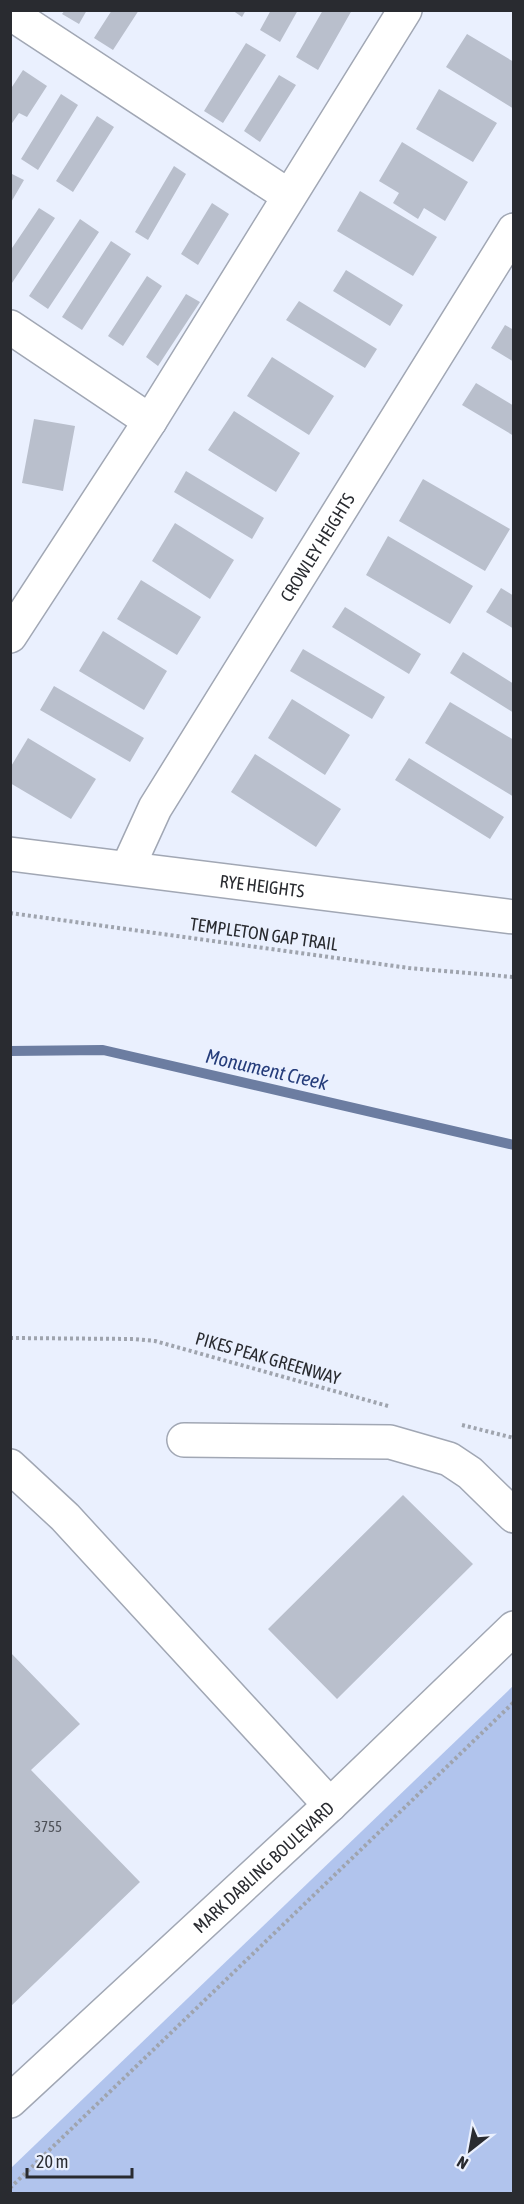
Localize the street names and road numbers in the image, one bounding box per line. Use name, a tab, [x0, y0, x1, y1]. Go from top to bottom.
street label: CROWLEY HEIGHTS	[275, 489, 359, 605]
street label: RYE HEIGHTS	[218, 870, 306, 901]
street label: TEMPLETON GAP TRAIL	[189, 913, 339, 955]
street label: PIKES PEAK GREENWAY	[193, 1327, 343, 1389]
street label: MARK DABLING BOULEVARD	[189, 1797, 338, 1937]

